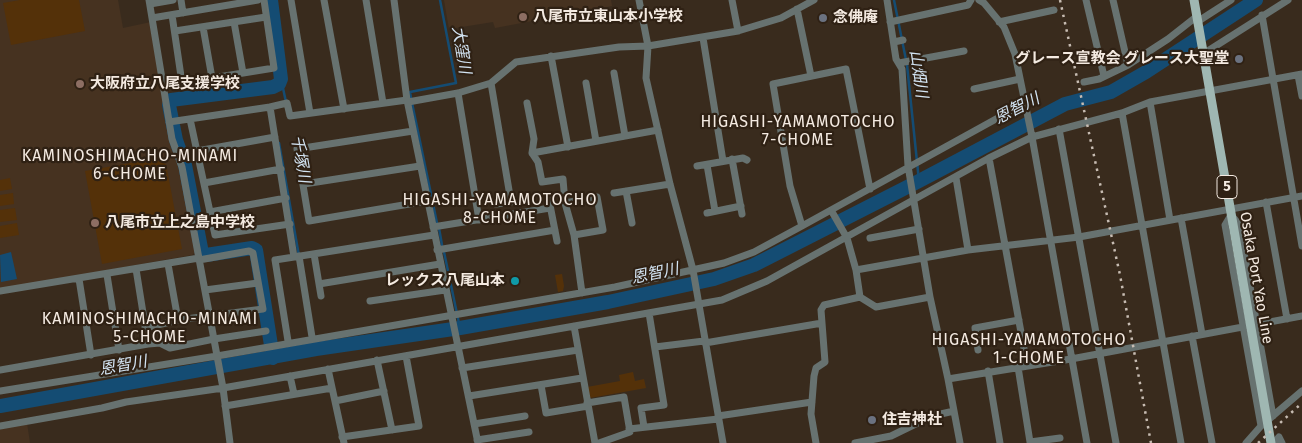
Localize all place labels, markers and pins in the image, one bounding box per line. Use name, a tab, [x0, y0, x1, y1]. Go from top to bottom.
place label: 八尾市立東山本小学校	[533, 8, 683, 26]
place label: 念佛庵	[833, 9, 878, 27]
marker: 八尾市立東山本小学校	[517, 11, 529, 23]
marker: 念佛庵	[817, 12, 829, 24]
place label: グレース宣教会 グレース大聖堂	[1015, 50, 1229, 68]
marker: グレース宣教会 グレース大聖堂	[1233, 53, 1245, 65]
place label: 大阪府立八尾支援学校	[90, 75, 240, 93]
marker: 大阪府立八尾支援学校	[74, 78, 86, 90]
place label: 八尾市立上之島中学校	[105, 214, 255, 232]
marker: 八尾市立上之島中学校	[89, 217, 101, 229]
place label: レックス八尾山本	[385, 272, 505, 290]
marker: レックス八尾山本	[509, 275, 521, 287]
place label: 住吉神社	[882, 411, 942, 429]
marker: 住吉神社	[866, 414, 878, 426]

